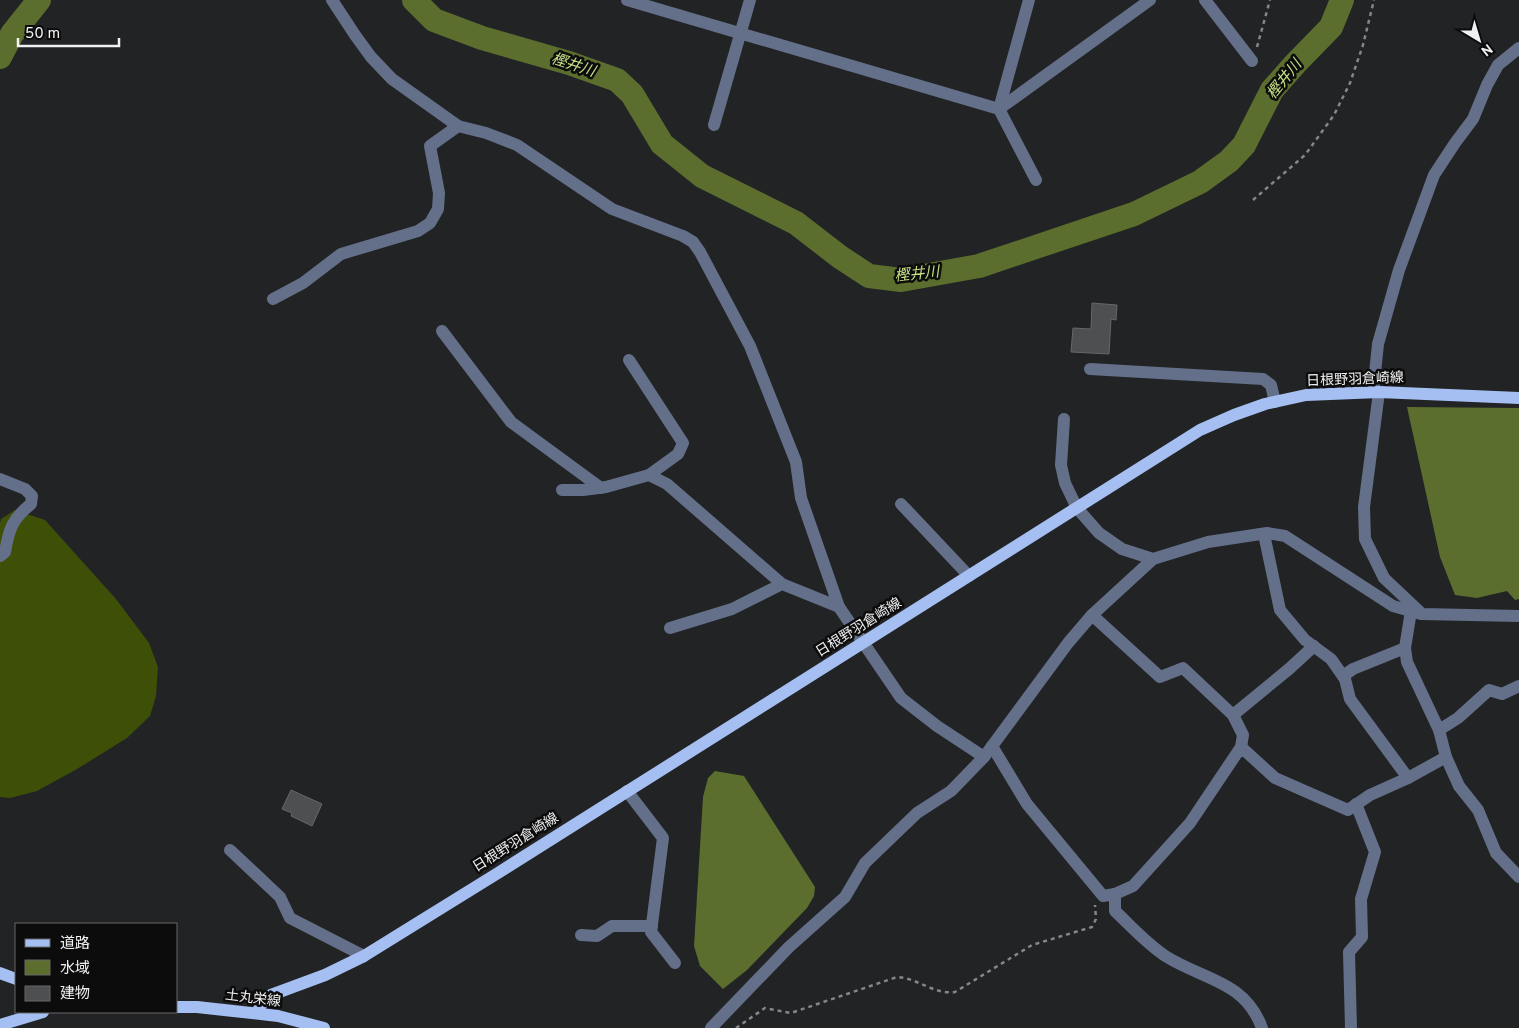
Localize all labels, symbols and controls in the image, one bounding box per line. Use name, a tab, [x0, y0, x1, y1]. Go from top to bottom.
scale bar	[18, 15, 119, 47]
north arrow	[1454, 15, 1504, 65]
text: 50 m	[25, 25, 60, 44]
text: N	[1477, 39, 1495, 59]
water label: 樫井川	[549, 50, 599, 83]
water label: 樫井川	[1263, 55, 1308, 103]
water label: 樫井川	[894, 263, 942, 287]
street label: 日根野羽倉崎線	[1306, 370, 1404, 390]
street label: 日根野羽倉崎線	[813, 595, 905, 661]
street label: 日根野羽倉崎線	[470, 810, 562, 876]
legend	[15, 923, 178, 1013]
text: 道路	[60, 935, 90, 954]
text: 水域	[60, 960, 90, 979]
text: 建物	[60, 985, 90, 1004]
street label: 土丸栄線	[224, 987, 282, 1011]

